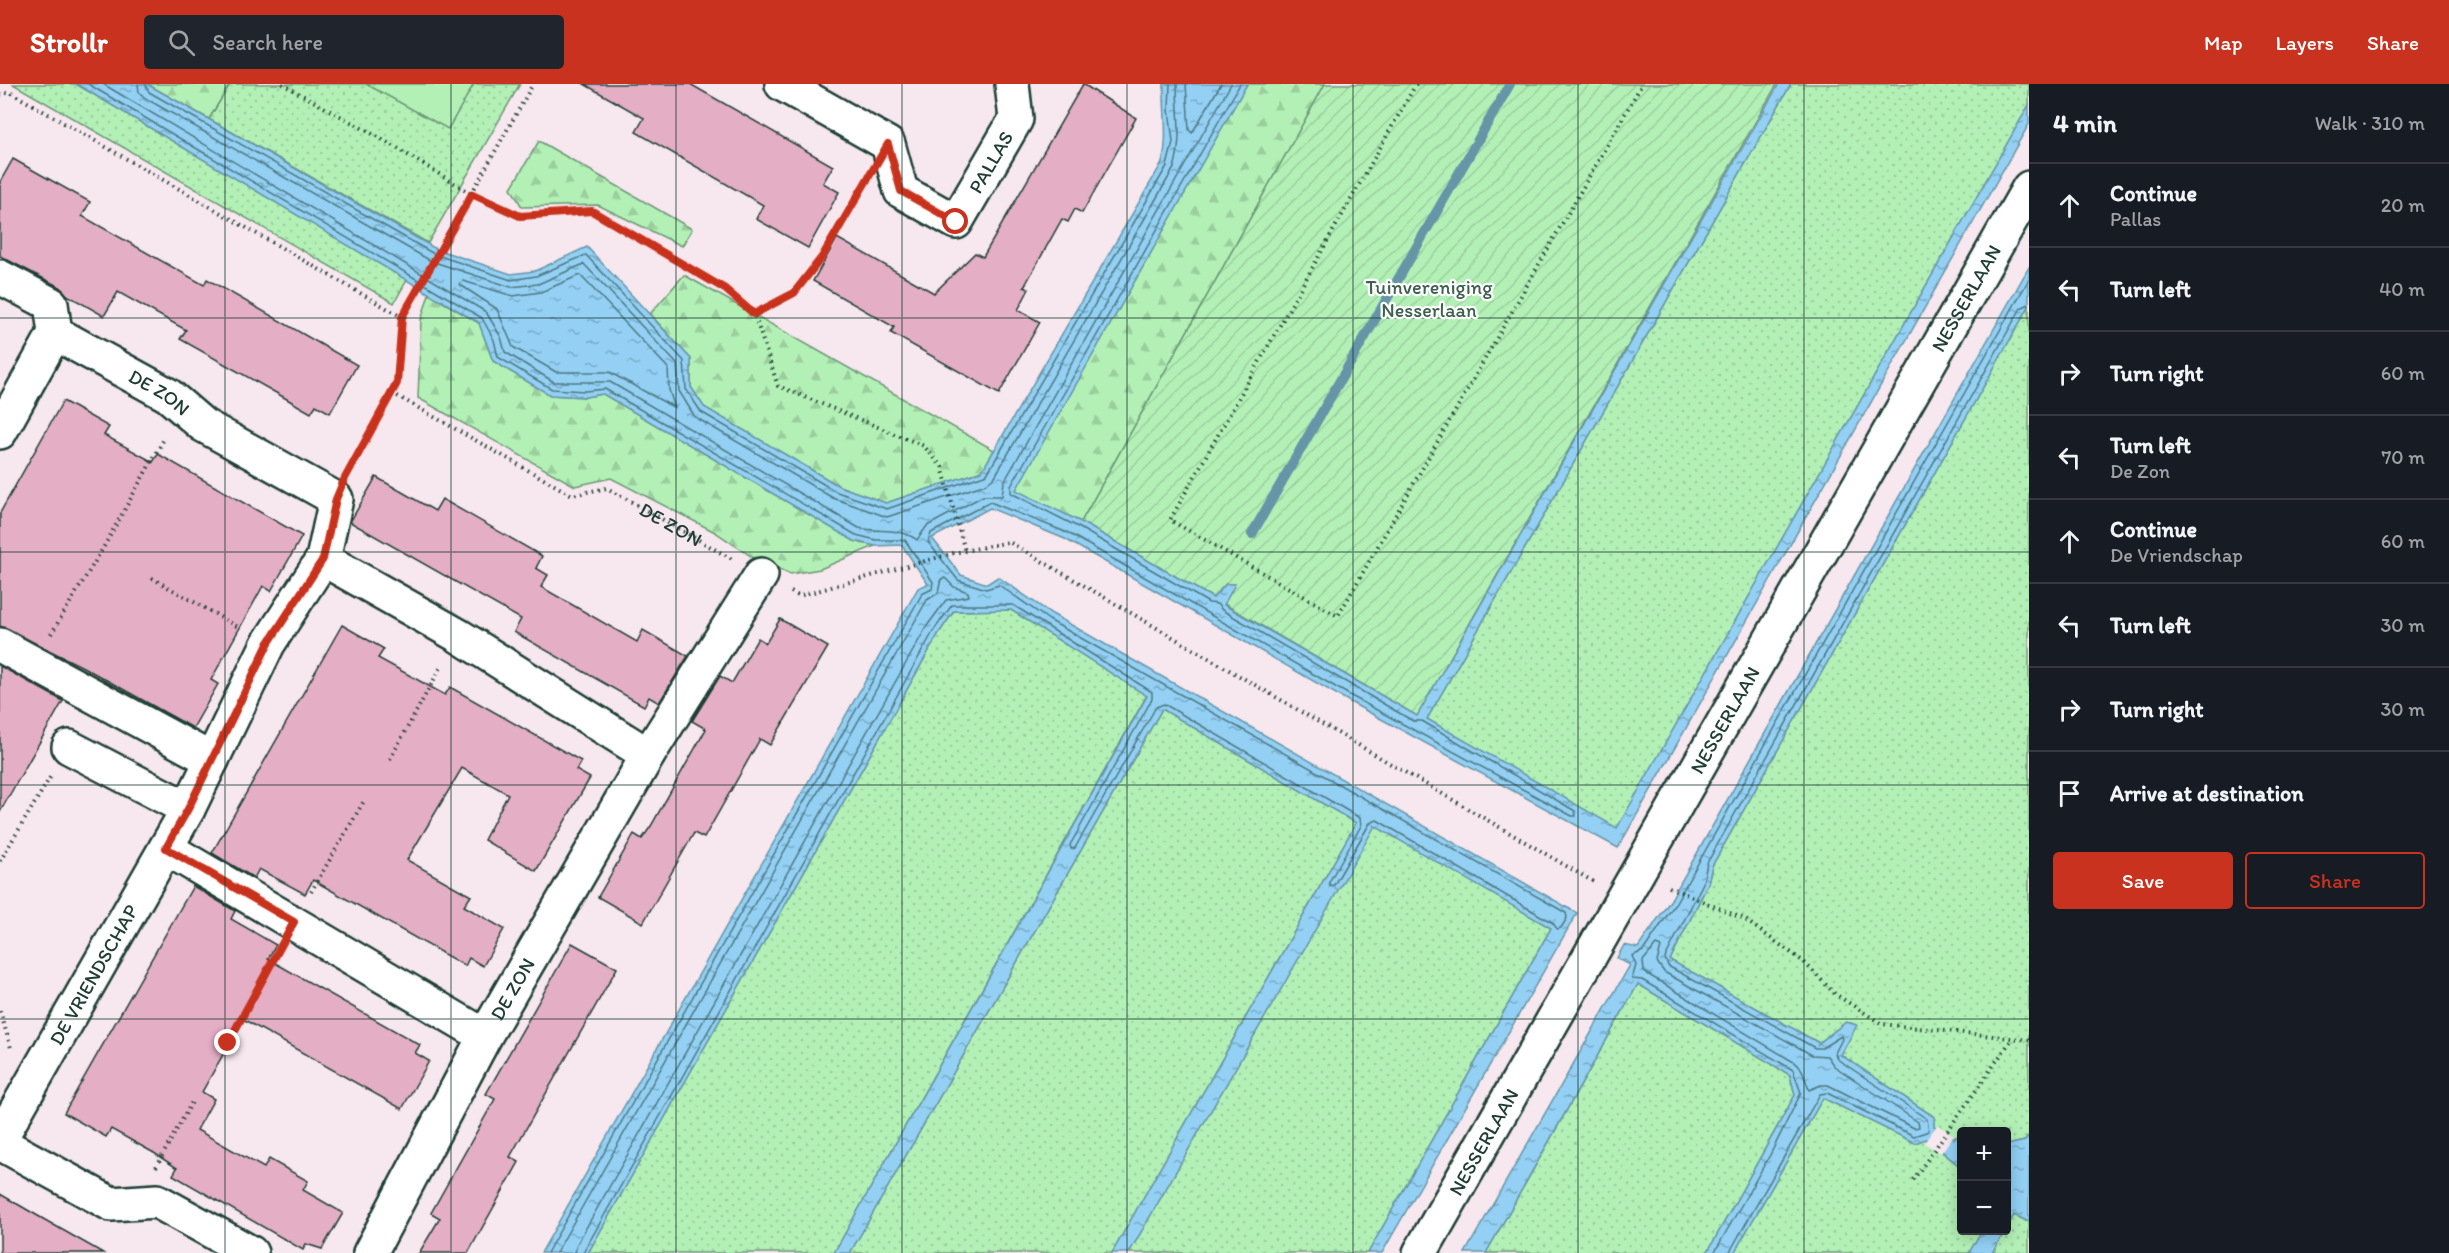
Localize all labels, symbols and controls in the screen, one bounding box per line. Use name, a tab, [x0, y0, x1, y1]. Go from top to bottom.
search box	[144, 15, 564, 69]
text: Strollr	[30, 25, 108, 59]
icon: search	[165, 26, 198, 59]
text: Search here	[213, 29, 323, 56]
text: Map	[2204, 30, 2243, 55]
text: Layers	[2276, 30, 2334, 55]
text: Share	[2367, 30, 2419, 55]
text: 4 min	[2053, 107, 2117, 139]
text: Walk · 310 m	[2315, 111, 2425, 135]
street label: PALLAS	[963, 127, 1018, 197]
text: Continue	[2110, 180, 2197, 207]
icon: ahead	[2053, 189, 2086, 222]
text: 20 m	[2381, 193, 2425, 217]
text: Pallas	[2110, 207, 2161, 231]
route start	[942, 208, 968, 234]
street label: NESSERLAAN	[1926, 240, 2006, 356]
icon: left	[2053, 273, 2086, 306]
park label: Tuinvereniging Nesserlaan	[1366, 275, 1493, 322]
text: Turn left	[2110, 276, 2191, 303]
text: 40 m	[2379, 277, 2425, 301]
icon: right	[2053, 357, 2086, 390]
text: Turn right	[2110, 360, 2204, 387]
text: 60 m	[2381, 361, 2425, 385]
street label: DE ZON	[125, 364, 195, 421]
text: Turn left	[2110, 432, 2191, 459]
icon: left	[2053, 441, 2086, 474]
text: 70 m	[2381, 445, 2425, 469]
text: De Zon	[2110, 459, 2170, 483]
street label: DE ZON	[635, 497, 706, 552]
text: Continue	[2110, 516, 2197, 543]
icon: ahead	[2053, 525, 2086, 558]
text: 60 m	[2381, 529, 2425, 553]
text: De Vriendschap	[2110, 543, 2243, 567]
icon: left	[2053, 609, 2086, 642]
text: Turn left	[2110, 612, 2191, 639]
text: 30 m	[2380, 613, 2425, 637]
street label: NESSERLAAN	[1685, 662, 1765, 778]
icon: right	[2053, 693, 2086, 726]
text: Turn right	[2110, 696, 2204, 723]
text: 30 m	[2380, 697, 2425, 721]
icon: arrive	[2053, 777, 2086, 810]
text: Arrive at destination	[2110, 780, 2304, 807]
button: Save	[2053, 852, 2233, 909]
button: Share	[2245, 852, 2425, 909]
street label: DE VRIENDSCHAP	[44, 900, 143, 1049]
street label: DE ZON	[485, 953, 540, 1024]
route end	[214, 1029, 240, 1055]
street label: NESSERLAAN	[1443, 1084, 1524, 1200]
map controls	[1957, 1127, 2011, 1235]
button: +	[1957, 1127, 2011, 1181]
button: −	[1957, 1181, 2011, 1235]

